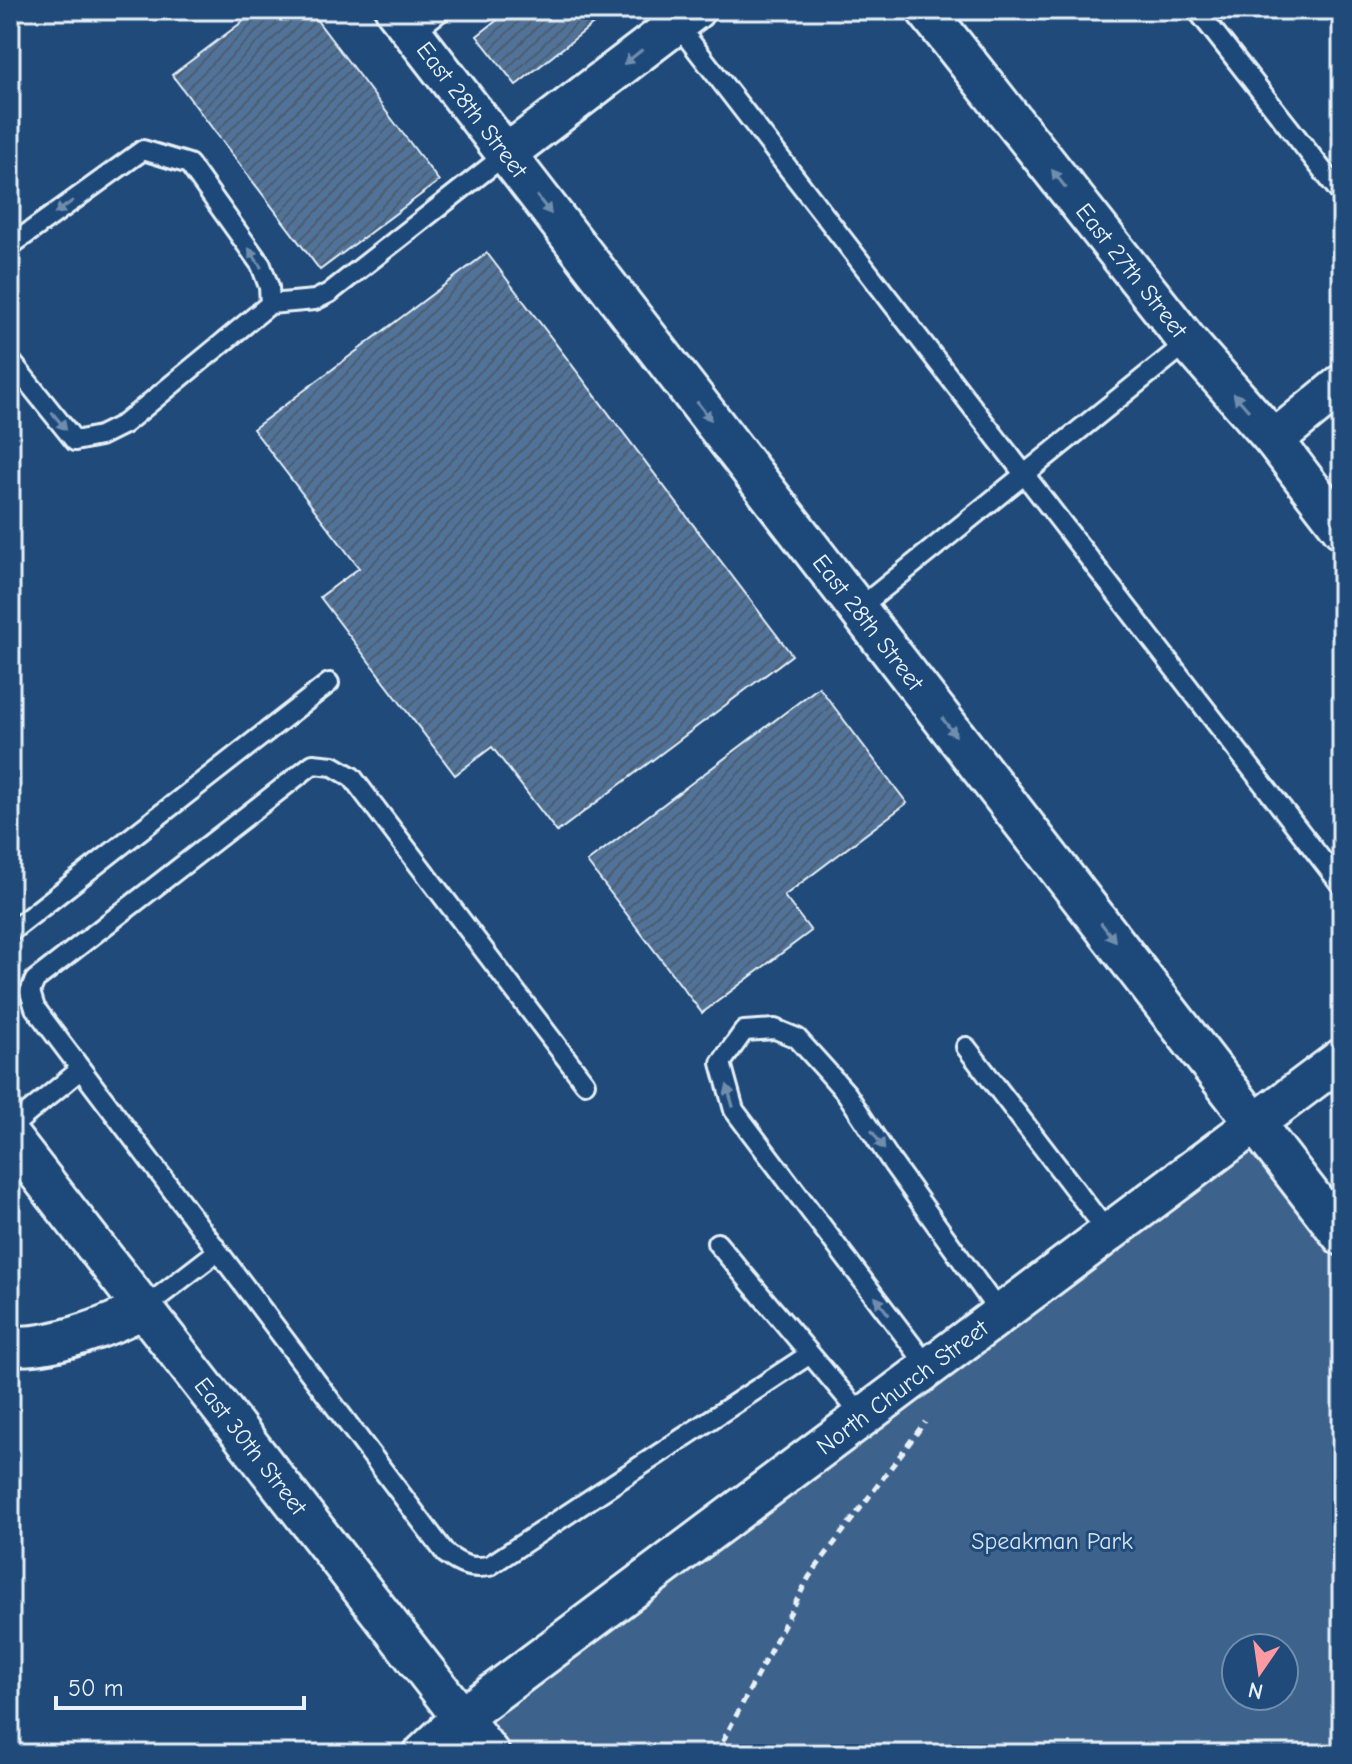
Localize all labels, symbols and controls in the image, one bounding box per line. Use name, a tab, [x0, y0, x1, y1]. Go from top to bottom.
street label: East 28th Street	[411, 36, 534, 184]
one-way arrow	[622, 48, 643, 64]
one-way arrow	[1052, 169, 1068, 189]
one-way arrow	[536, 195, 552, 215]
street label: East 27th Street	[1070, 198, 1194, 344]
one-way arrow	[53, 199, 75, 215]
one-way arrow	[248, 247, 262, 269]
one-way arrow	[1233, 393, 1250, 413]
one-way arrow	[695, 401, 711, 421]
one-way arrow	[50, 411, 67, 431]
street label: East 28th Street	[807, 549, 930, 697]
one-way arrow	[940, 717, 957, 737]
one-way arrow	[1100, 922, 1116, 942]
one-way arrow	[723, 1084, 736, 1108]
one-way arrow	[870, 1129, 884, 1151]
one-way arrow	[875, 1296, 891, 1316]
street label: North Church Street	[811, 1313, 995, 1460]
street label: East 30th Street	[189, 1372, 314, 1522]
park label: Speakman Park	[971, 1527, 1133, 1555]
north arrow	[1220, 1632, 1300, 1712]
scale bar	[56, 1660, 304, 1710]
text: 50 m	[68, 1674, 124, 1702]
text: N	[1246, 1676, 1266, 1705]

